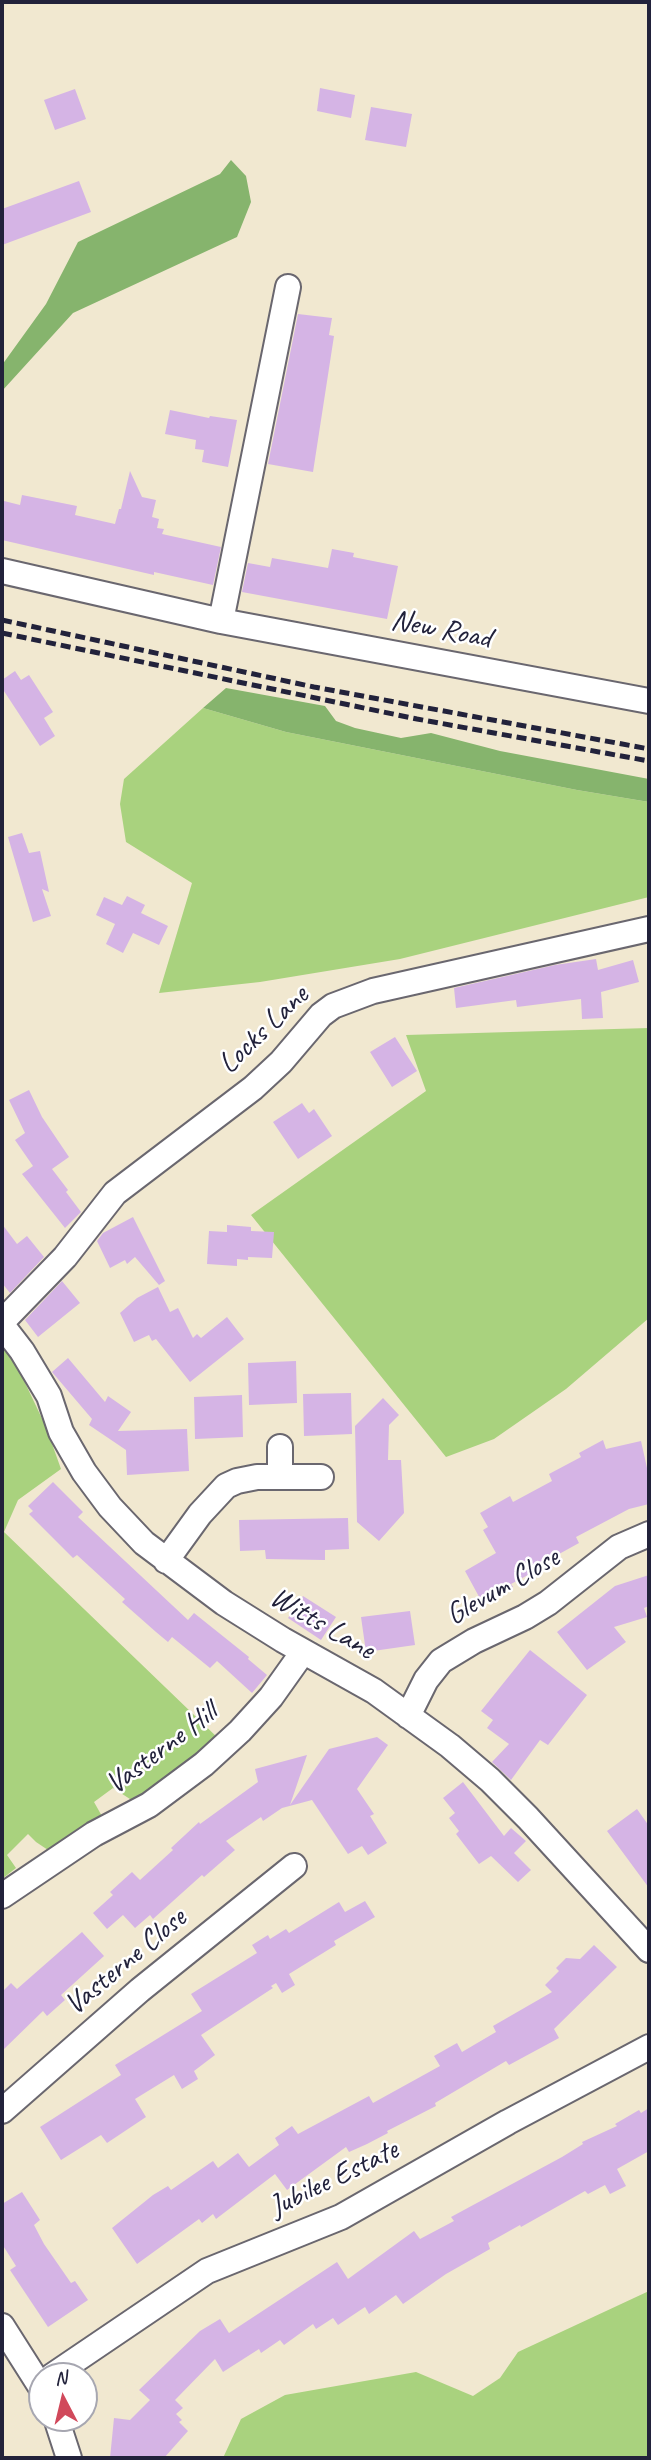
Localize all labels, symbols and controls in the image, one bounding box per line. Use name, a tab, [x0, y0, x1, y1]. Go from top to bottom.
street label: New Road	[388, 603, 494, 657]
street label: Locks Lane	[211, 978, 317, 1082]
street label: Glevum Close	[440, 1540, 566, 1634]
street label: Witts Lane	[263, 1580, 381, 1668]
street label: Vasterne Hill	[99, 1695, 225, 1803]
street label: Vasterne Close	[58, 1901, 194, 2023]
street label: Jubilee Estate	[264, 2132, 404, 2226]
north arrow	[28, 2362, 98, 2432]
text: N	[53, 2366, 68, 2391]

